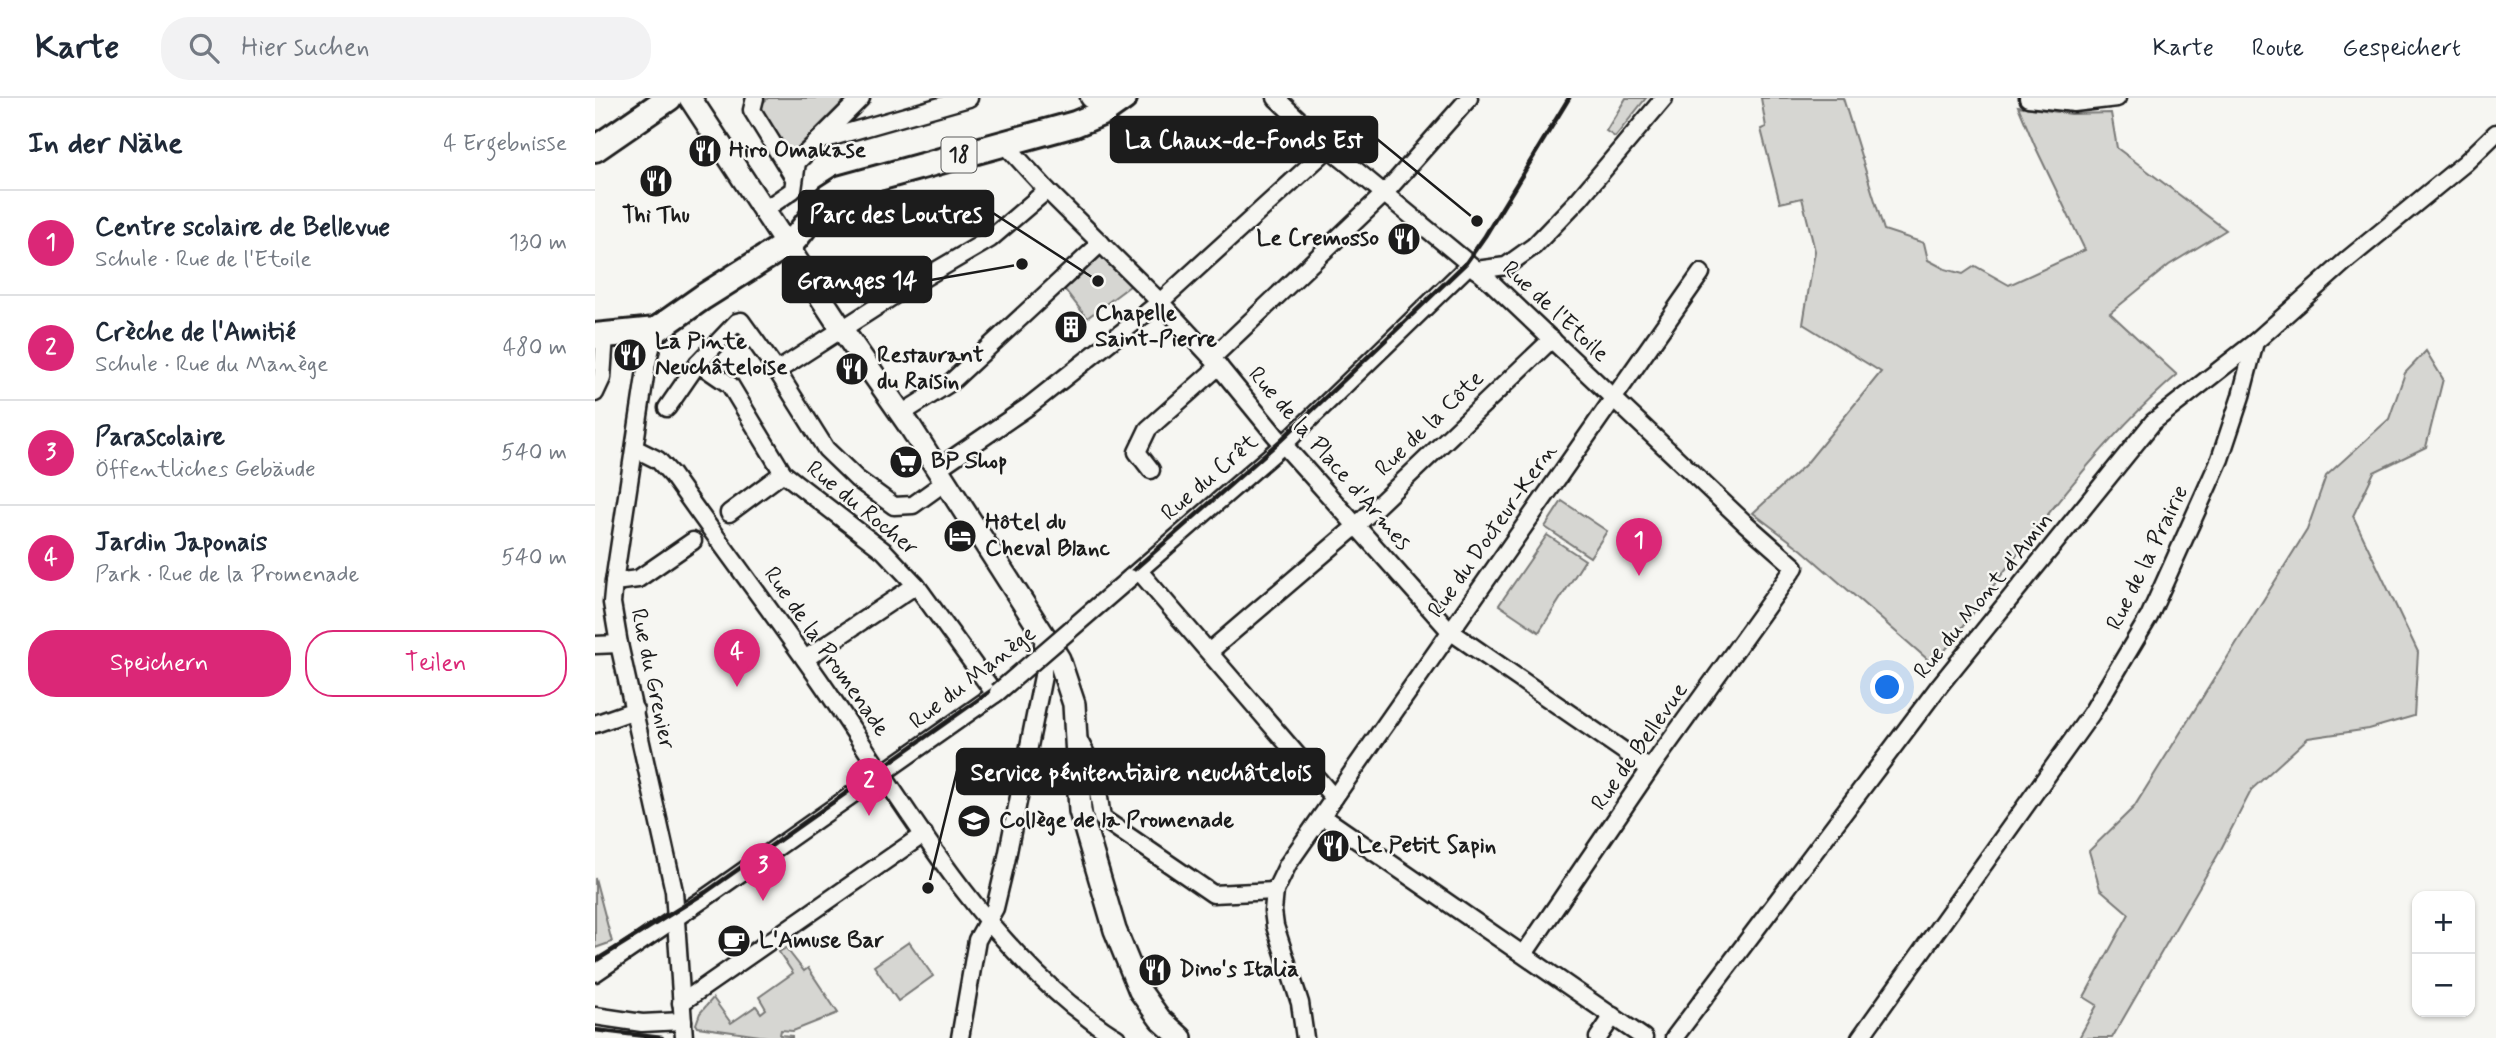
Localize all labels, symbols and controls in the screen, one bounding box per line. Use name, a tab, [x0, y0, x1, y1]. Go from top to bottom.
search box	[161, 17, 651, 80]
text: Karte	[35, 26, 119, 70]
icon: search	[185, 29, 223, 67]
text: Hier suchen	[241, 31, 370, 65]
text: Karte	[2152, 33, 2214, 64]
text: Route	[2252, 33, 2304, 64]
text: Gespeichert	[2342, 33, 2461, 64]
callout: La Chaux-de-Fonds Est	[1111, 117, 1377, 162]
text: In der Nähe	[28, 124, 183, 163]
text: La Chaux-de-Fonds Est	[1125, 126, 1363, 157]
text: 4 Ergebnisse	[443, 129, 567, 159]
restaurant icon: Hiro Omakase	[686, 132, 724, 170]
place label: Hiro Omakase	[729, 136, 867, 166]
road number: 18	[941, 138, 977, 172]
restaurant icon: Thi Thu	[637, 162, 675, 200]
callout: Parc des Loutres	[799, 191, 993, 236]
text: Parc des Loutres	[810, 200, 983, 231]
place label: Thi Thu	[622, 201, 690, 231]
text: Centre scolaire de Bellevue	[95, 211, 390, 245]
restaurant icon: Le Cremosso	[1385, 220, 1423, 258]
place label: Le Cremosso	[1256, 224, 1379, 254]
text: 1	[46, 228, 56, 258]
text: 130 m	[509, 228, 567, 258]
text: Schule · Rue de l'Etoile	[95, 245, 312, 275]
street label: Rue de l'Etoile	[1495, 255, 1615, 369]
callout: Granges 14	[783, 257, 931, 302]
text: Granges 14	[797, 266, 918, 298]
place label: Chapelle Saint-Pierre	[1095, 299, 1217, 355]
building icon: Chapelle Saint-Pierre	[1052, 308, 1090, 346]
text: Crèche de l'Amitié	[95, 316, 296, 350]
place label: La Pinte Neuchâteloise	[655, 327, 788, 383]
text: 2	[45, 333, 57, 363]
text: 480 m	[503, 333, 567, 363]
restaurant icon: La Pinte Neuchâteloise	[611, 336, 649, 374]
place label: Restaurant du Raisin	[877, 341, 984, 397]
text: Schule · Rue du Manège	[95, 350, 328, 380]
restaurant icon: Restaurant du Raisin	[833, 350, 871, 388]
street label: Rue de la Place d'Armes	[1241, 361, 1417, 557]
street label: Rue de la Côte	[1369, 364, 1491, 484]
text: Parascolaire	[95, 421, 225, 455]
street label: Rue du Crêt	[1155, 427, 1265, 528]
text: 3	[46, 438, 56, 468]
text: 540 m	[501, 438, 567, 468]
street label: Rue du Docteur-Kern	[1422, 438, 1564, 624]
supermarket icon: BP Shop	[887, 443, 925, 481]
place label: BP Shop	[931, 447, 1007, 477]
text: Öffentliches Gebäude	[95, 455, 316, 485]
street label: Rue du Rocher	[800, 455, 925, 564]
street label: Rue de la Prairie	[2100, 481, 2196, 635]
street label: Rue du Mont d'Amin	[1907, 506, 2061, 686]
place label: Hôtel du Cheval Blanc	[985, 508, 1111, 564]
hotel icon: Hôtel du Cheval Blanc	[941, 517, 979, 555]
pin: 1	[1616, 518, 1662, 576]
text: Jardin Japonais	[95, 526, 267, 560]
text: 4	[44, 543, 58, 573]
text: 540 m	[501, 543, 567, 573]
text: Park · Rue de la Promenade	[95, 560, 359, 590]
street label: Rue de la Promenade	[756, 561, 896, 743]
street label: Rue du Grenier	[622, 606, 682, 752]
street label: Rue du Manège	[904, 619, 1042, 737]
pin: 4	[714, 629, 760, 687]
button: Speichern	[28, 630, 291, 697]
button: Teilen	[305, 630, 567, 697]
your location	[1870, 670, 1904, 704]
street label: Rue de Bellevue	[1585, 677, 1695, 817]
callout: Service pénitentiaire neuchâtelois	[957, 749, 1324, 794]
pin: 2	[846, 758, 892, 816]
text: Service pénitentiaire neuchâtelois	[970, 758, 1312, 789]
school or university icon: Collège de la Promenade	[955, 802, 993, 840]
place label: Collège de la Promenade	[999, 806, 1234, 836]
restaurant icon: Le Petit Sapin	[1314, 827, 1352, 865]
place label: Le Petit Sapin	[1357, 831, 1496, 861]
pin: 3	[740, 843, 786, 901]
map controls	[2412, 891, 2475, 1017]
button: +	[2412, 891, 2475, 954]
cafe icon: L'Amuse Bar	[715, 922, 753, 960]
place label: L'Amuse Bar	[759, 926, 885, 956]
restaurant icon: Dino's Italia	[1136, 951, 1174, 989]
button: −	[2412, 954, 2475, 1017]
place label: Dino's Italia	[1179, 955, 1299, 985]

